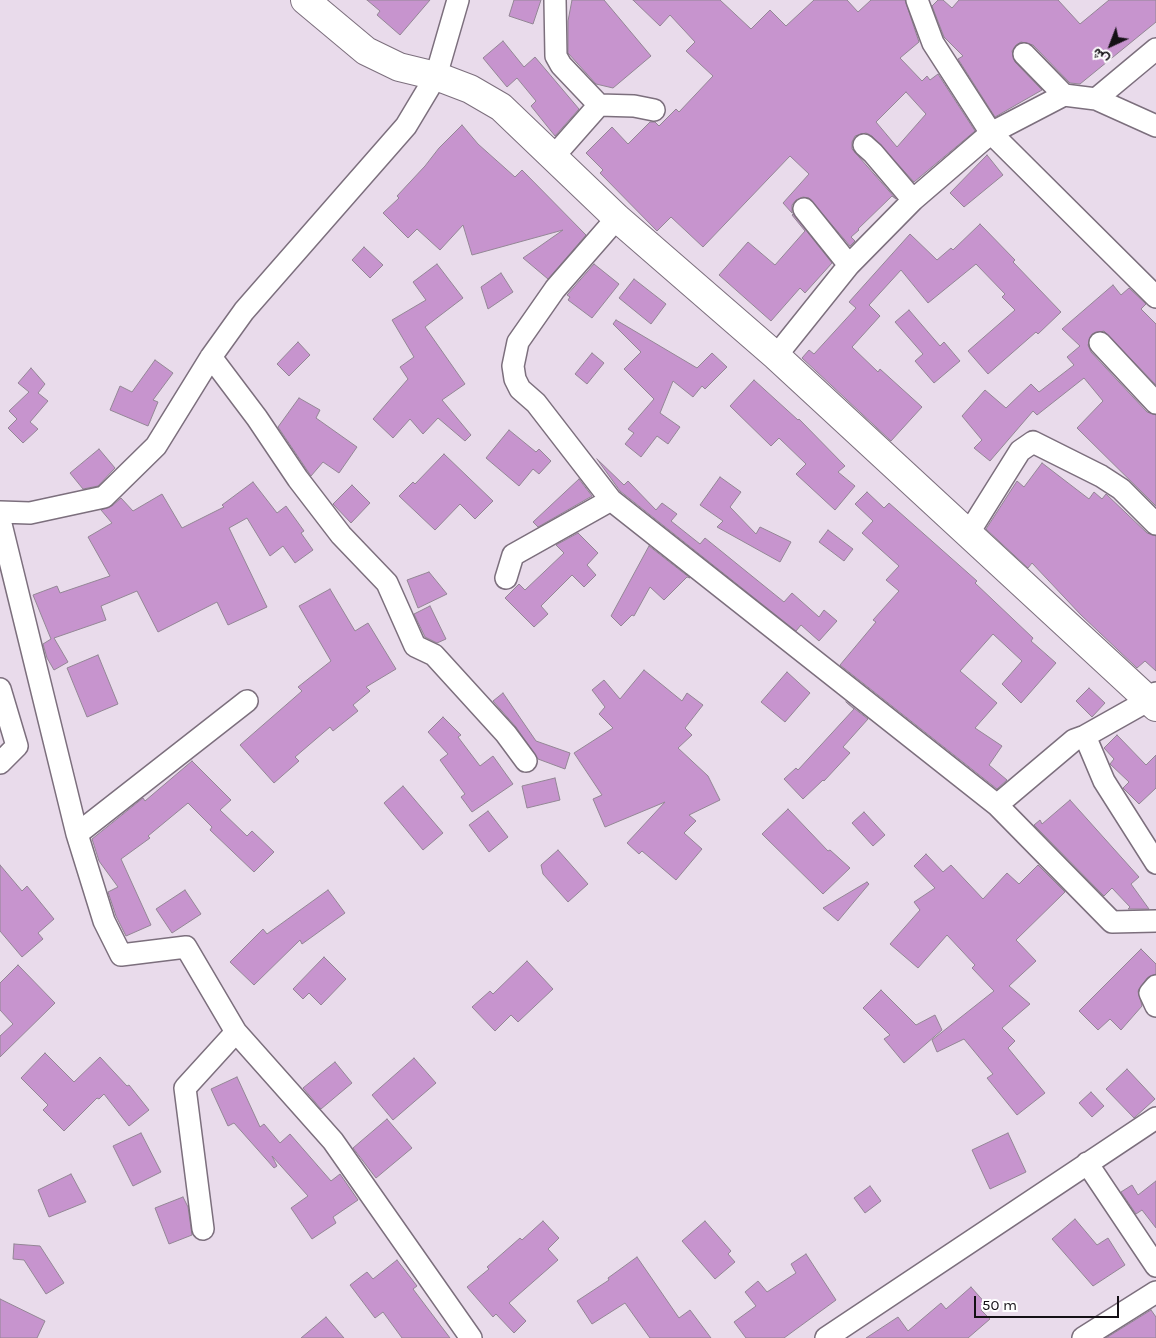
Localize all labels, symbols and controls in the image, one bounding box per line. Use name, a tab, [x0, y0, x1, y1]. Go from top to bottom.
north arrow	[1086, 20, 1136, 70]
text: ش	[1088, 44, 1112, 68]
scale bar	[976, 1286, 1121, 1318]
text: 50 m	[982, 1296, 1017, 1314]

